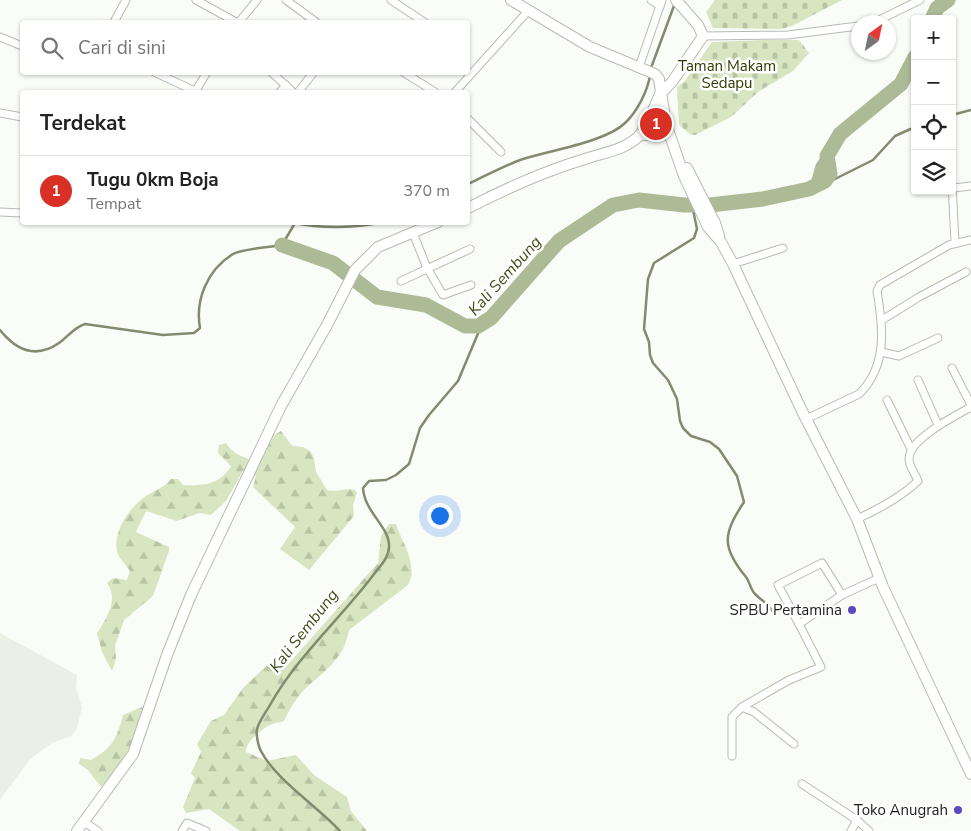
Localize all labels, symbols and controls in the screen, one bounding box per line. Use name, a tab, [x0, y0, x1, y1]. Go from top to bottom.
north arrow	[851, 15, 896, 60]
map controls	[911, 15, 956, 195]
button: +	[911, 15, 956, 60]
search box	[20, 20, 470, 75]
icon: search	[38, 34, 66, 62]
text: Cari di sini	[78, 35, 166, 61]
park label: Taman Makam Sedapu	[678, 56, 776, 93]
button: −	[911, 60, 956, 105]
pin: 1	[640, 105, 672, 143]
button: locate	[911, 105, 956, 150]
text: Terdekat	[40, 109, 126, 137]
button: layers	[911, 150, 956, 195]
text: Tugu 0km Boja	[87, 167, 219, 193]
text: 1	[51, 180, 61, 202]
text: 370 m	[403, 180, 450, 202]
text: Tempat	[87, 193, 141, 215]
water label: Kali Sembung	[463, 232, 547, 320]
your location	[427, 503, 453, 529]
water label: Kali Sembung	[265, 585, 343, 677]
place label: SPBU Pertamina	[729, 600, 842, 620]
marker: SPBU Pertamina	[846, 604, 858, 616]
place label: Toko Anugrah	[854, 800, 948, 820]
marker: Toko Anugrah	[952, 804, 964, 816]

